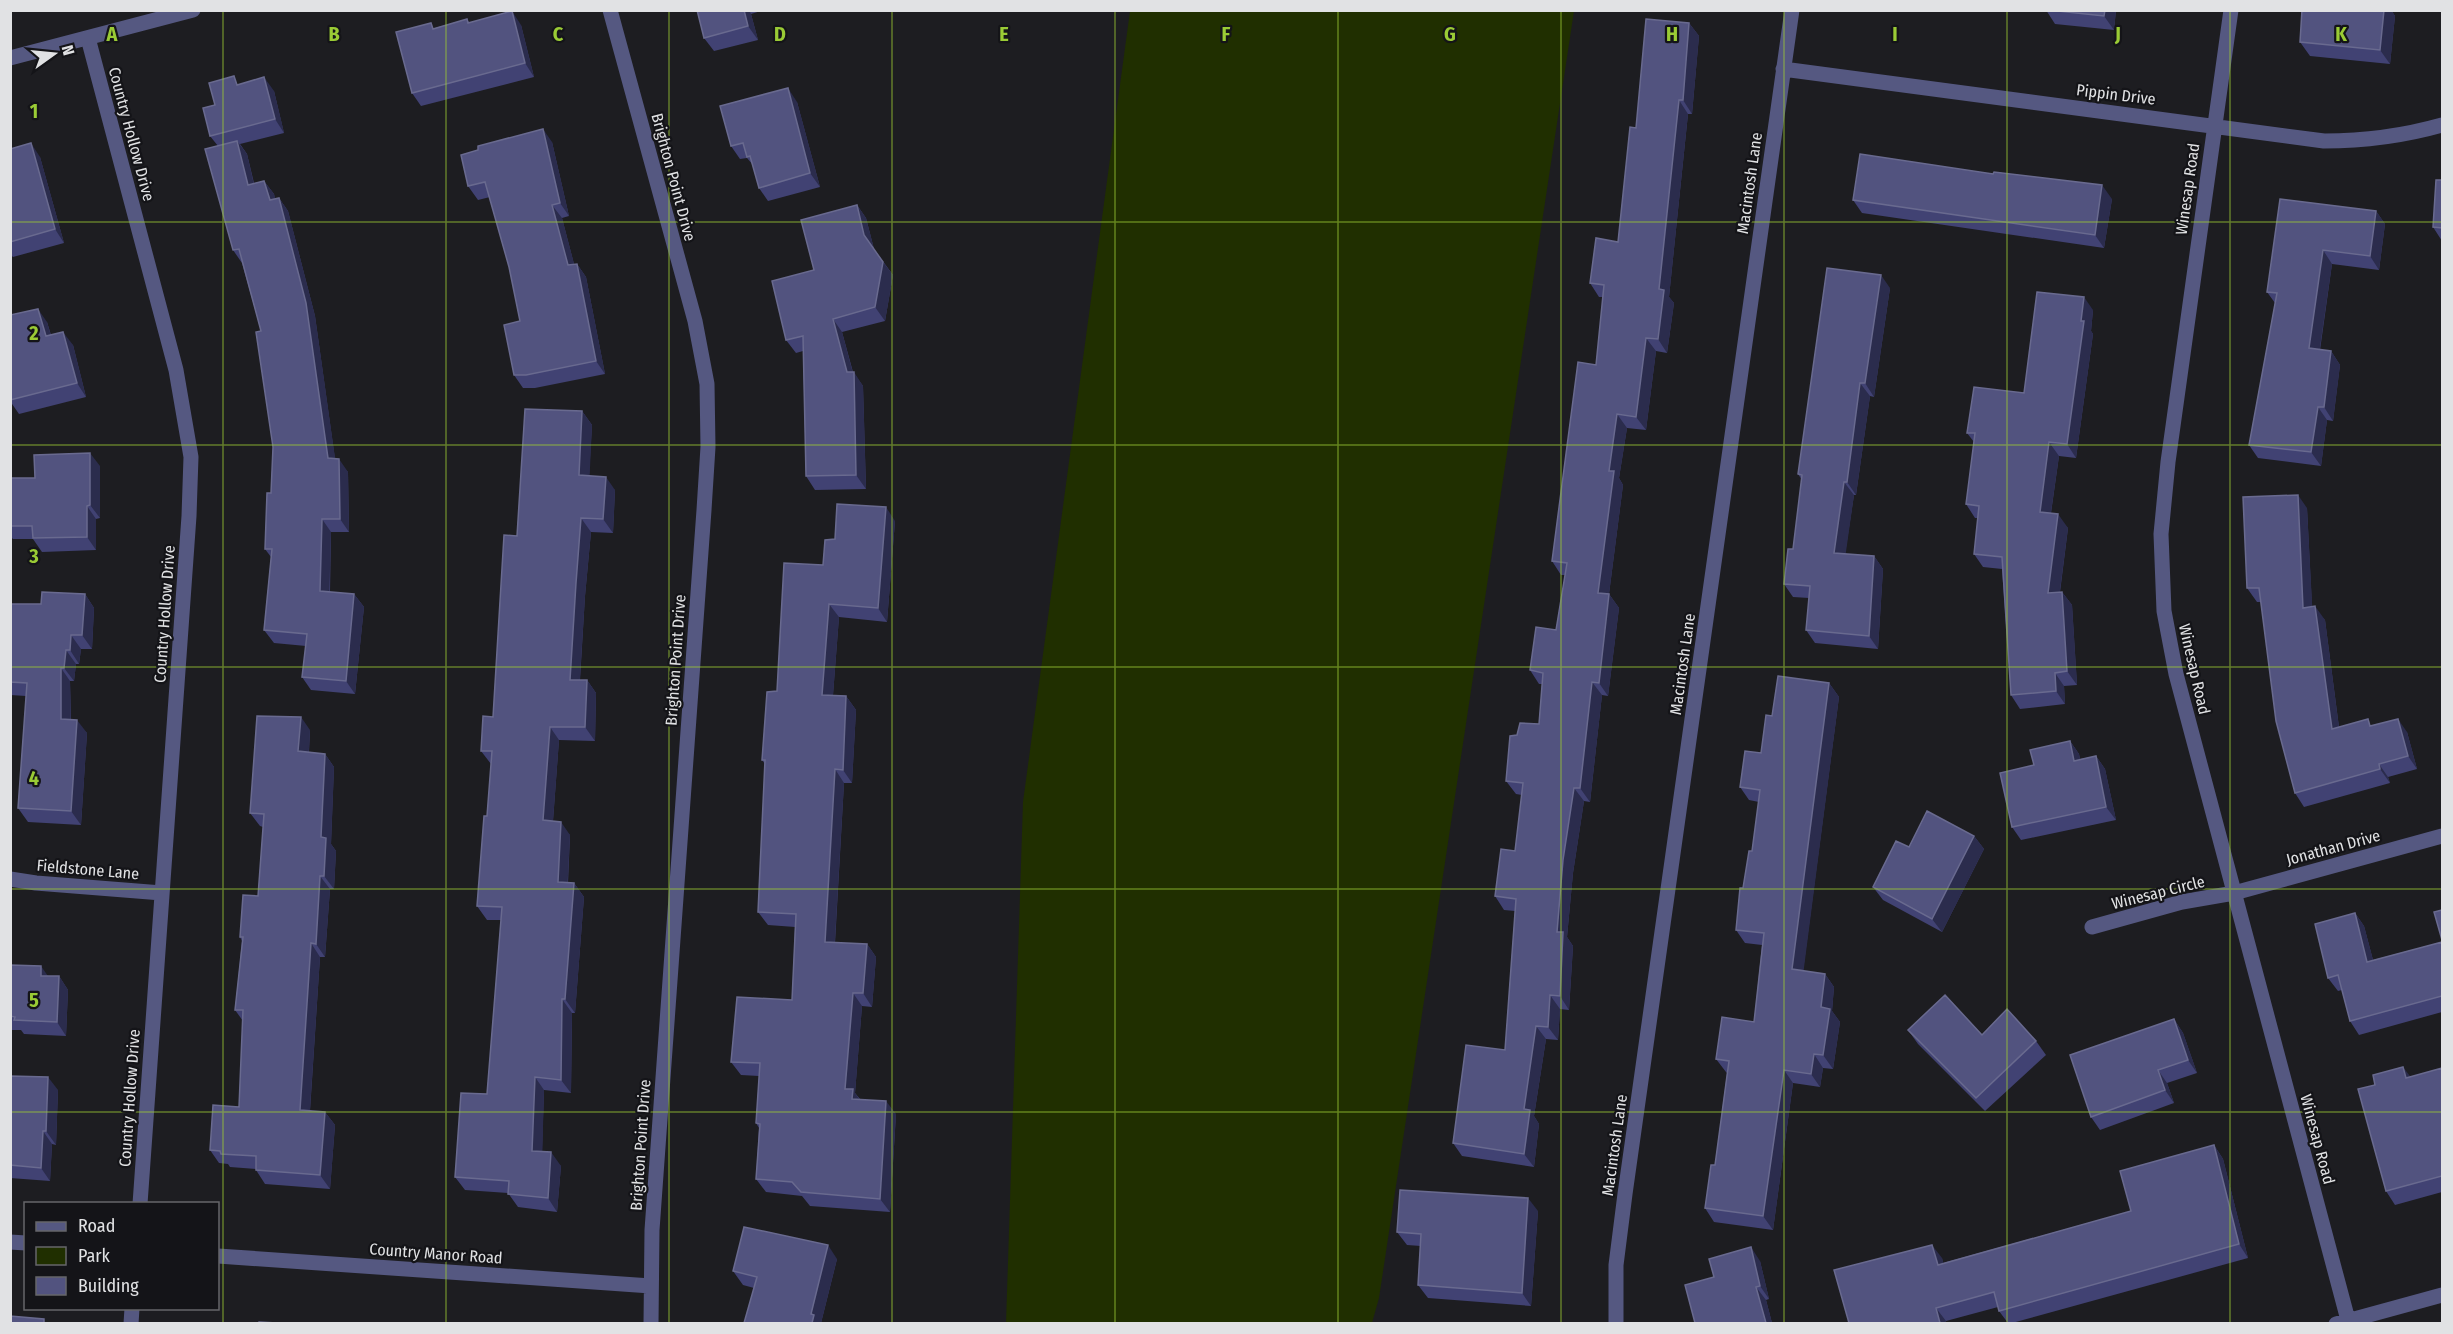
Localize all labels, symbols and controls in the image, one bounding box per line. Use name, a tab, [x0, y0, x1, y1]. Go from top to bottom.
text: A	[106, 22, 119, 46]
text: B	[328, 22, 340, 46]
text: C	[553, 22, 564, 46]
text: D	[774, 22, 786, 46]
text: E	[999, 22, 1009, 46]
text: F	[1222, 22, 1231, 46]
text: G	[1444, 22, 1456, 46]
text: H	[1666, 22, 1678, 46]
text: I	[1892, 22, 1898, 46]
text: J	[2114, 22, 2121, 46]
text: K	[2335, 22, 2347, 46]
north arrow	[24, 24, 84, 84]
text: N	[58, 43, 78, 57]
street label: Country Hollow Drive	[105, 65, 159, 203]
street label: Pippin Drive	[2075, 80, 2157, 109]
text: 1	[30, 99, 38, 123]
street label: Brighton Point Drive	[647, 111, 700, 243]
street label: Macintosh Lane	[1733, 131, 1766, 235]
street label: Winesap Road	[2172, 142, 2203, 236]
text: 2	[28, 321, 39, 345]
text: 3	[28, 544, 39, 568]
street label: Country Hollow Drive	[150, 545, 179, 683]
street label: Brighton Point Drive	[661, 594, 690, 726]
street label: Macintosh Lane	[1666, 612, 1699, 716]
street label: Winesap Road	[2175, 622, 2214, 716]
text: 4	[29, 766, 39, 790]
street label: Jonathan Drive	[2284, 826, 2382, 869]
street label: Fieldstone Lane	[36, 856, 140, 883]
street label: Winesap Circle	[2110, 872, 2207, 913]
text: 5	[29, 988, 39, 1012]
street label: Country Hollow Drive	[115, 1029, 144, 1167]
street label: Brighton Point Drive	[626, 1079, 655, 1211]
street label: Winesap Road	[2296, 1092, 2339, 1186]
street label: Macintosh Lane	[1598, 1093, 1631, 1197]
legend	[24, 1202, 219, 1310]
text: Road	[78, 1215, 115, 1237]
street label: Country Manor Road	[369, 1239, 503, 1268]
text: Park	[78, 1245, 111, 1267]
text: Building	[78, 1275, 139, 1297]

